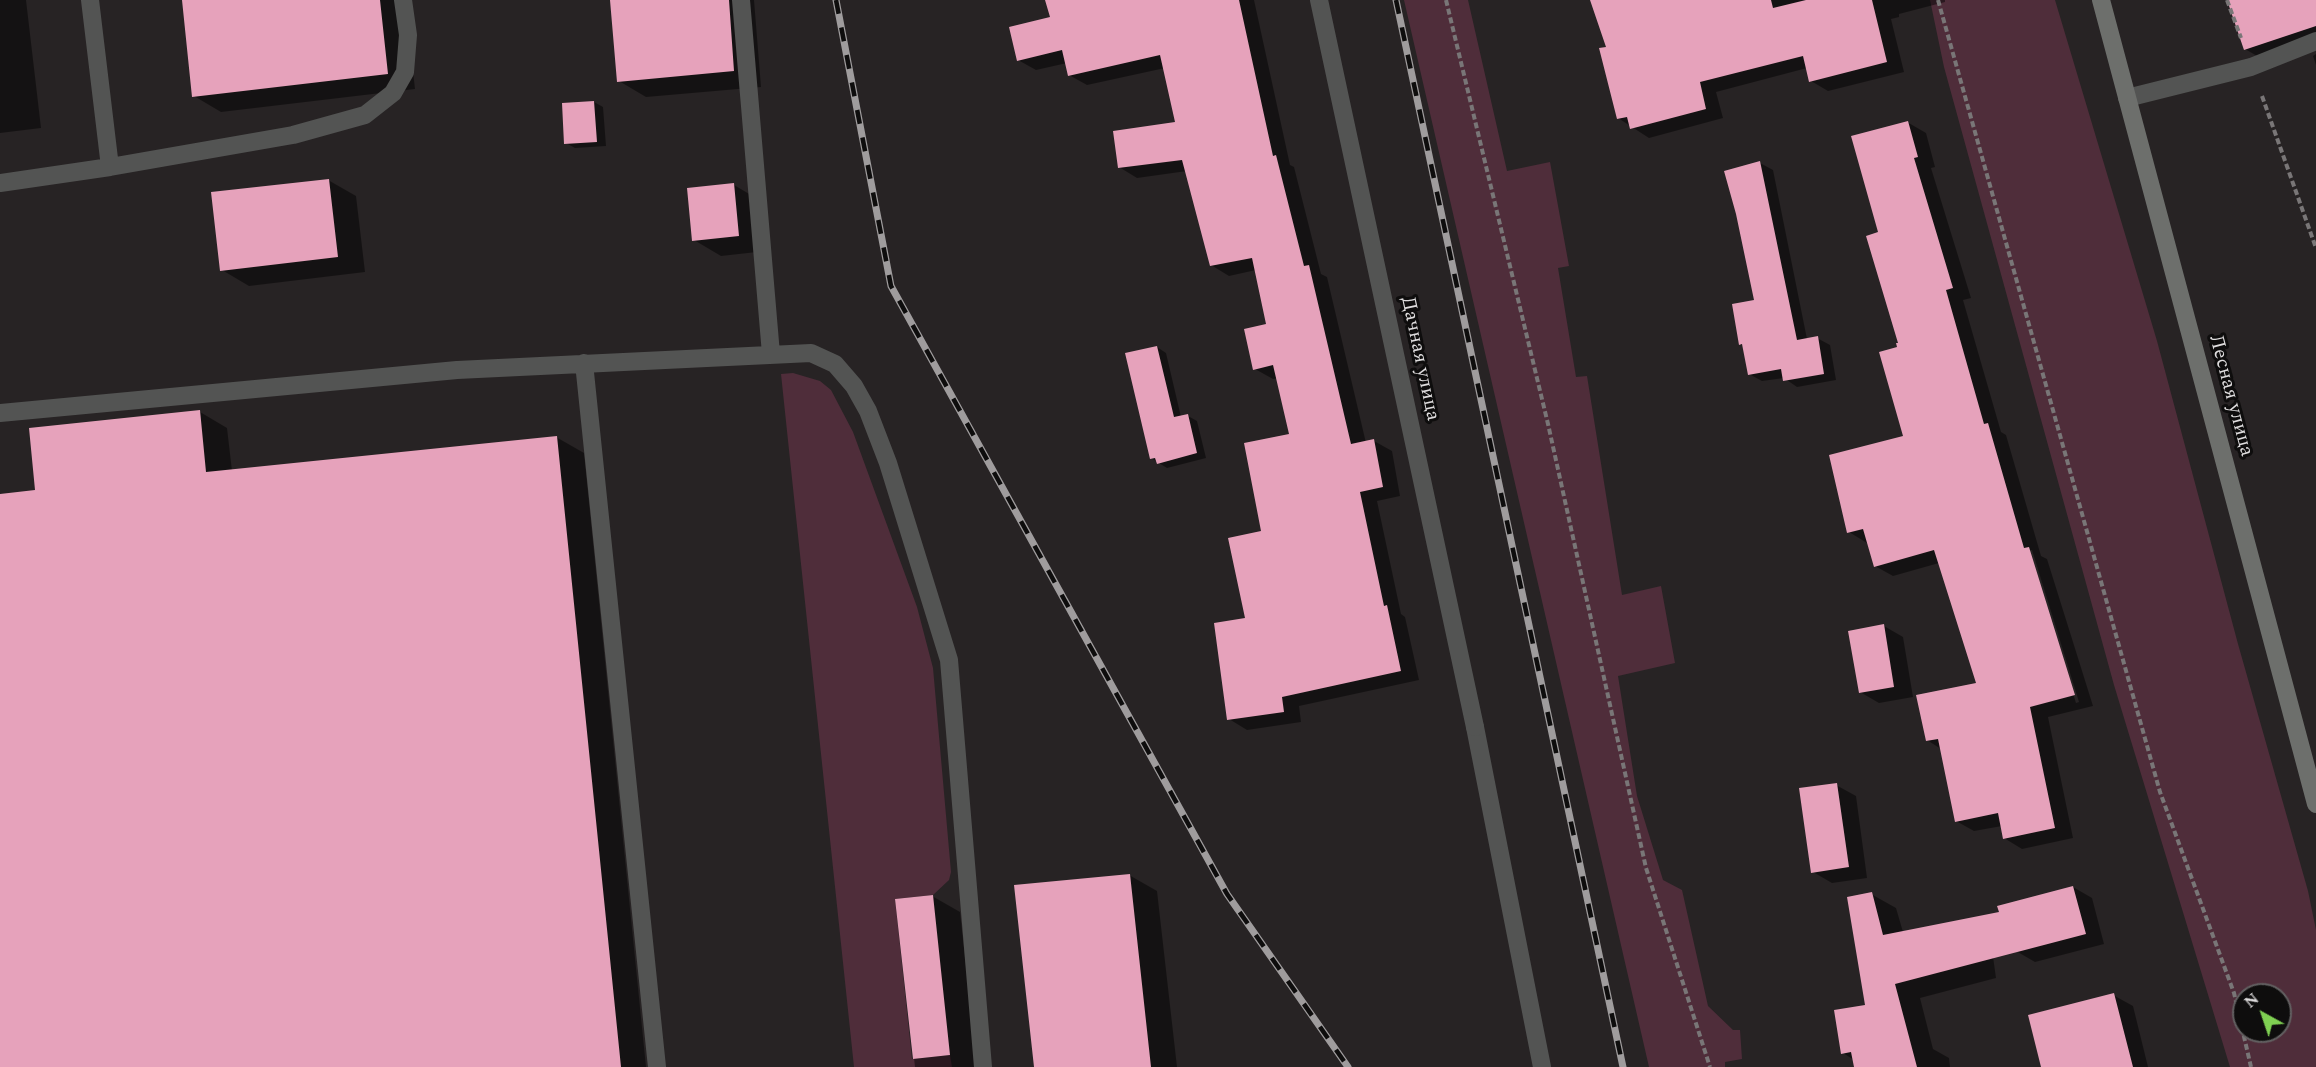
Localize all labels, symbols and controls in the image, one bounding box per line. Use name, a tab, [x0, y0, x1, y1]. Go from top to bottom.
street label: Дачная улица	[1394, 295, 1444, 423]
street label: Лесная улица	[2202, 333, 2258, 459]
north arrow	[2232, 983, 2292, 1043]
text: N	[2239, 987, 2264, 1014]

